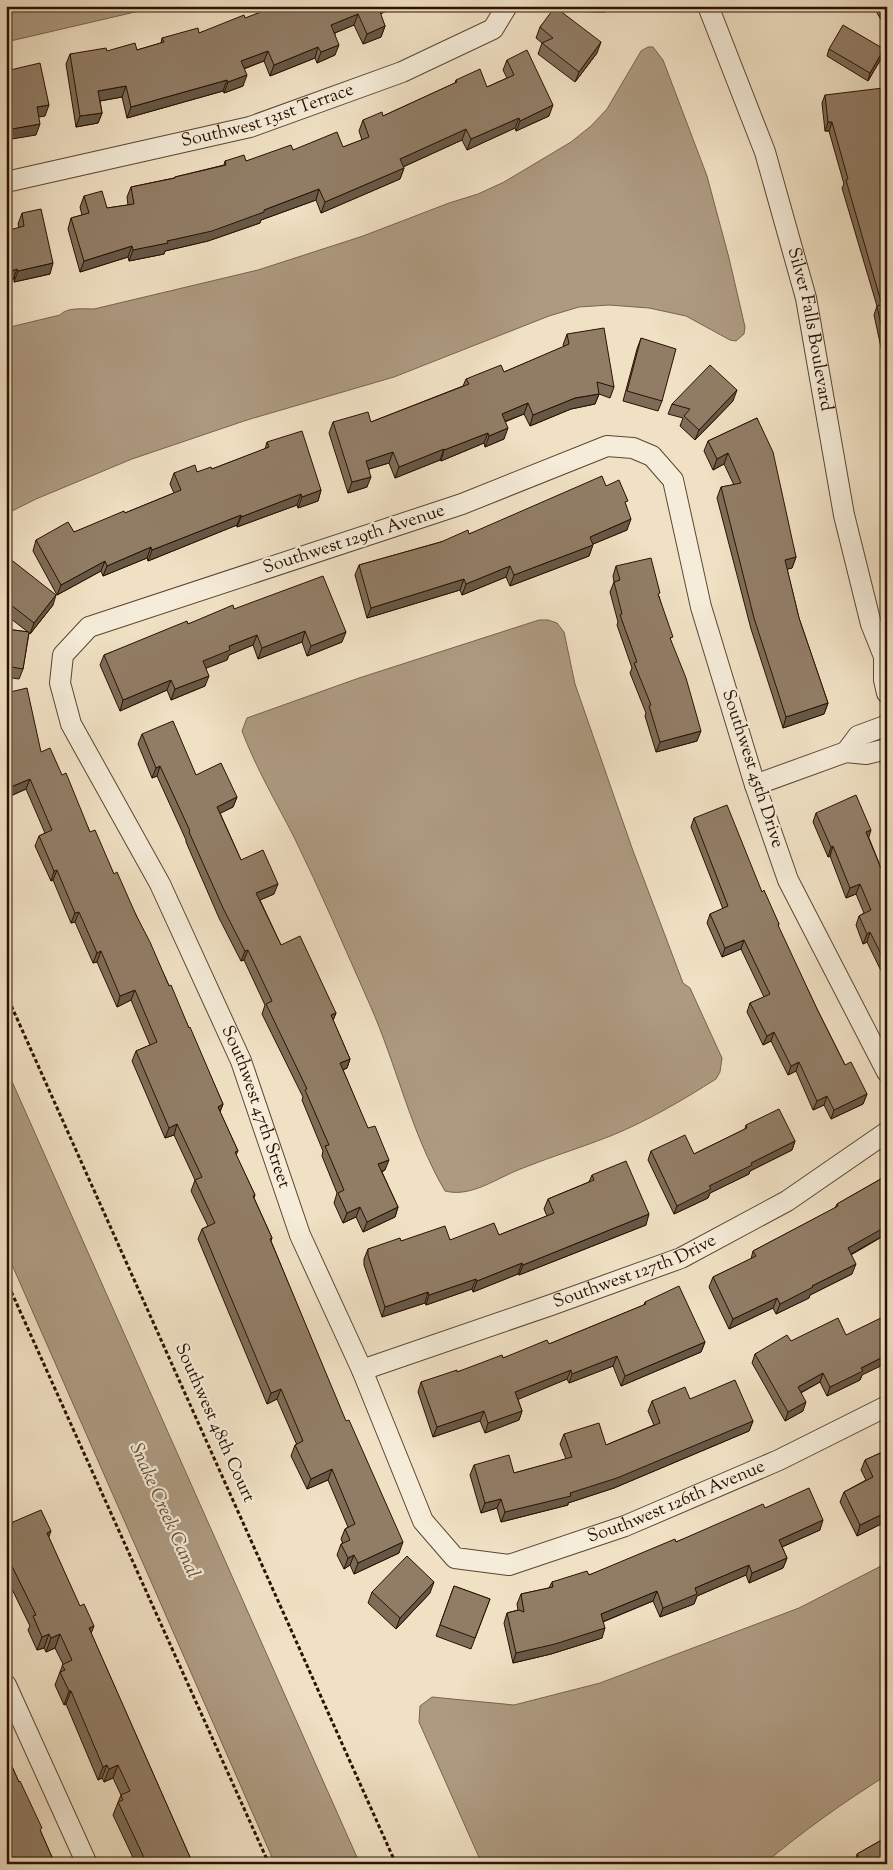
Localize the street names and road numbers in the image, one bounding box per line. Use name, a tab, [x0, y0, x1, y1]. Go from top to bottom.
street label: Southwest 131st Terrace	[179, 77, 358, 155]
street label: Silver Falls Boulevard	[780, 245, 839, 413]
street label: Southwest 129th Avenue	[260, 498, 448, 582]
street label: Southwest 45th Drive	[714, 687, 790, 851]
street label: Southwest 47th Street	[214, 1022, 296, 1192]
street label: Southwest 127th Drive	[550, 1228, 721, 1316]
street label: Southwest 48th Court	[167, 1339, 261, 1507]
street label: Southwest 126th Avenue	[584, 1454, 769, 1551]

